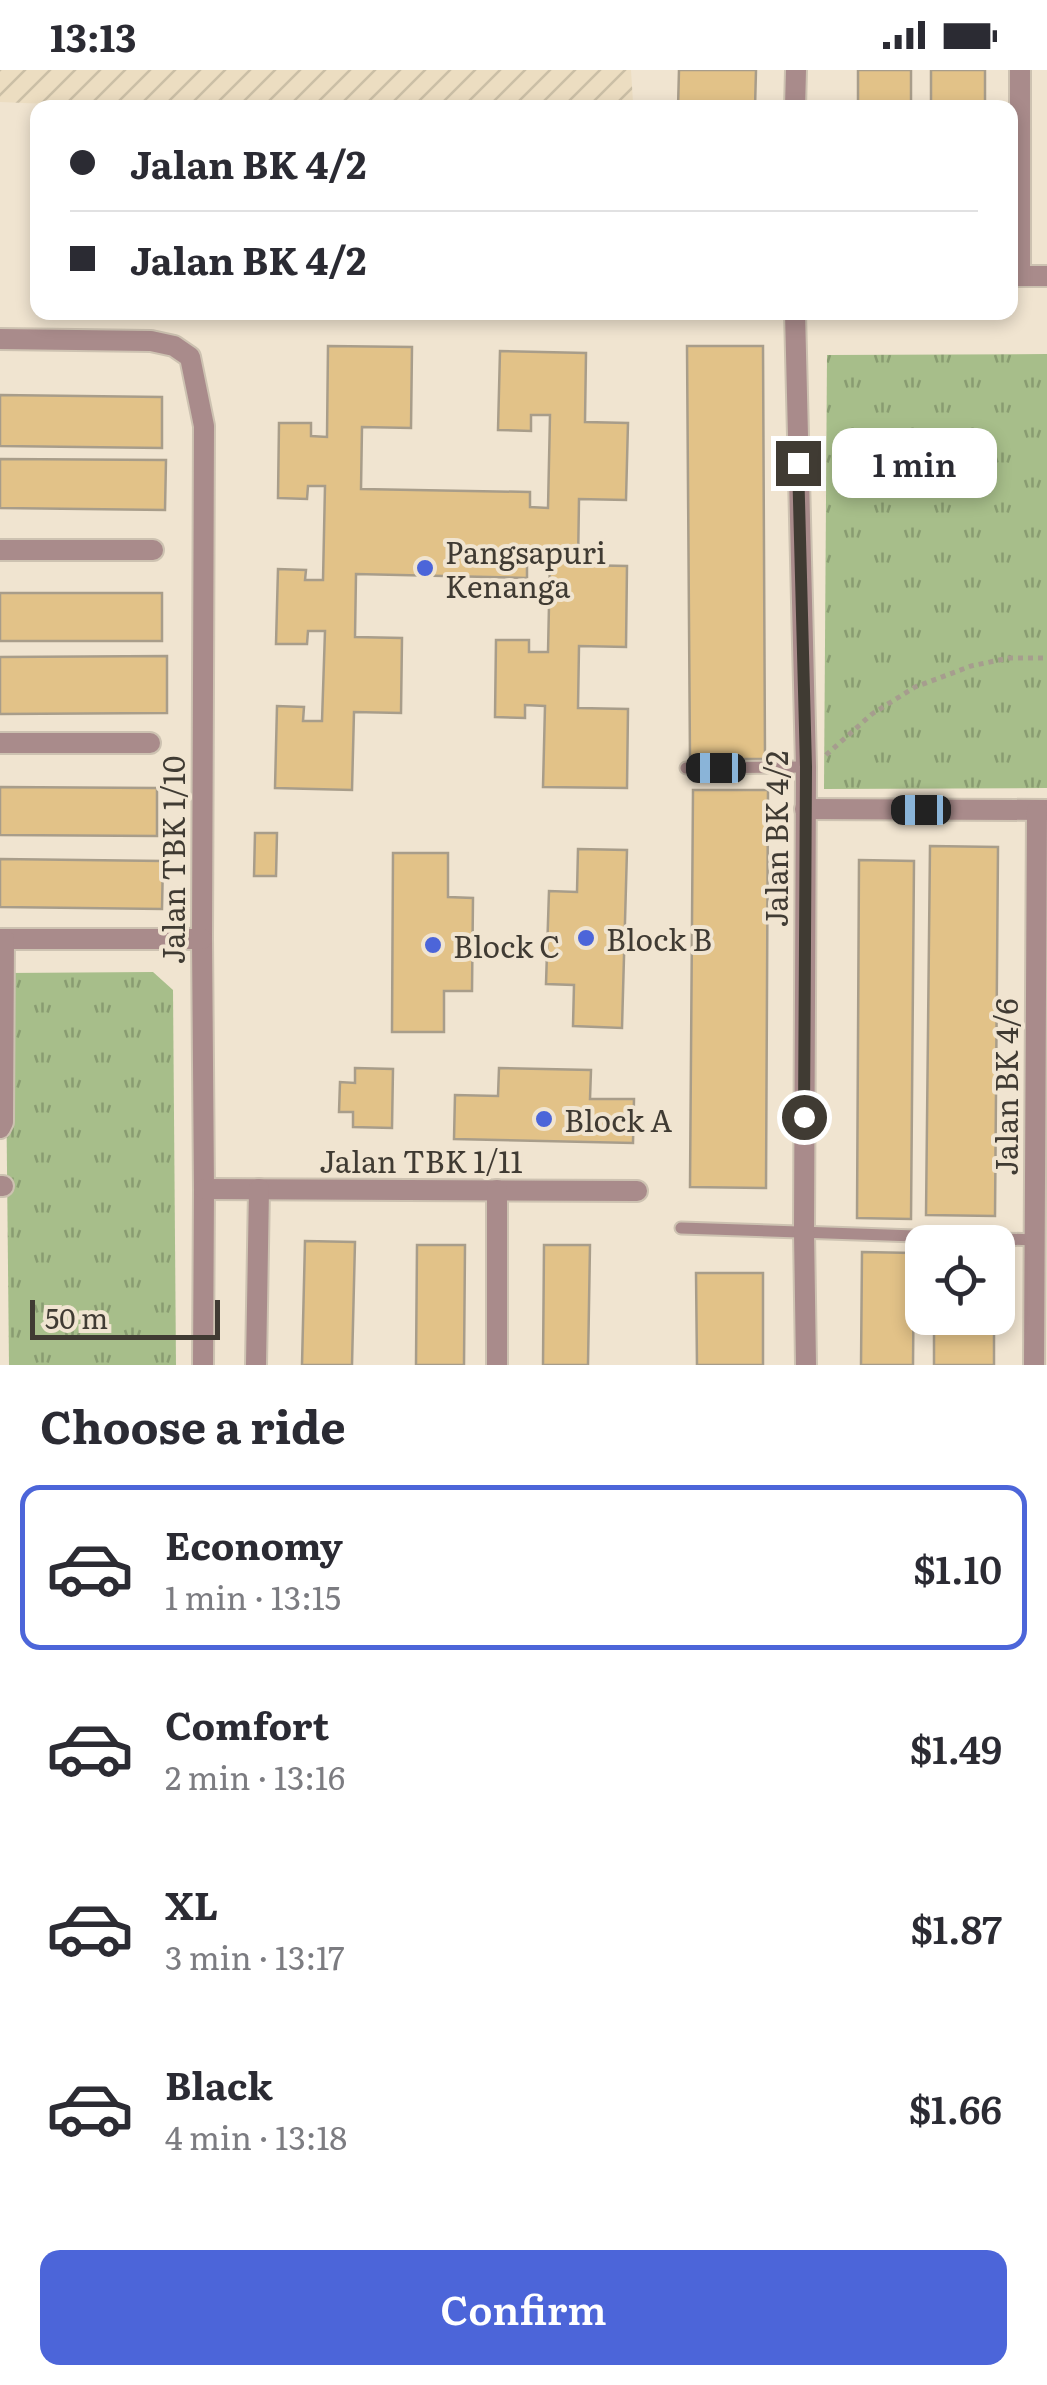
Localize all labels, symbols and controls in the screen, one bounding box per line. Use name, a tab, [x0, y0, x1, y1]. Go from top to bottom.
text: 13:13	[50, 7, 136, 64]
text: Jalan BK 4/2	[130, 134, 366, 191]
text: Jalan BK 4/2	[130, 230, 366, 287]
callout: 1 min	[833, 428, 998, 498]
text: 1 min	[872, 439, 957, 487]
route end	[776, 441, 821, 486]
place label: Pangsapuri Kenanga	[445, 529, 606, 607]
marker: Pangsapuri Kenanga	[414, 557, 436, 579]
street label: Jalan BK 4/2	[753, 751, 797, 927]
car	[686, 753, 746, 783]
street label: Jalan TBK 1/10	[150, 756, 194, 964]
car	[891, 795, 951, 825]
place label: Block B	[606, 916, 712, 960]
place label: Block C	[453, 923, 560, 967]
marker: Block B	[575, 927, 597, 949]
marker: Block C	[422, 934, 444, 956]
street label: Jalan BK 4/6	[983, 998, 1027, 1176]
route start	[782, 1095, 827, 1140]
place label: Block A	[564, 1097, 672, 1141]
marker: Block A	[533, 1108, 555, 1130]
street label: Jalan TBK 1/11	[319, 1138, 523, 1182]
map controls	[905, 1225, 1015, 1335]
button: locate	[905, 1225, 1015, 1335]
scale bar	[30, 1295, 220, 1340]
text: 50 m	[45, 1296, 108, 1338]
text: Choose a ride	[40, 1391, 346, 1458]
text: Economy	[165, 1515, 343, 1572]
icon: car	[45, 1523, 135, 1613]
text: $1.10	[913, 1539, 1002, 1596]
text: 1 min · 13:15	[165, 1572, 341, 1620]
text: Comfort	[165, 1695, 329, 1752]
icon: car	[45, 1703, 135, 1793]
text: $1.49	[910, 1719, 1002, 1776]
text: 2 min · 13:16	[165, 1752, 345, 1800]
text: XL	[165, 1875, 218, 1932]
icon: car	[45, 1883, 135, 1973]
text: $1.87	[910, 1899, 1002, 1956]
text: 3 min · 13:17	[165, 1932, 344, 1980]
text: Black	[165, 2055, 273, 2112]
icon: car	[45, 2063, 135, 2153]
text: $1.66	[909, 2079, 1002, 2136]
text: 4 min · 13:18	[165, 2112, 347, 2160]
button: Confirm	[40, 2250, 1007, 2365]

